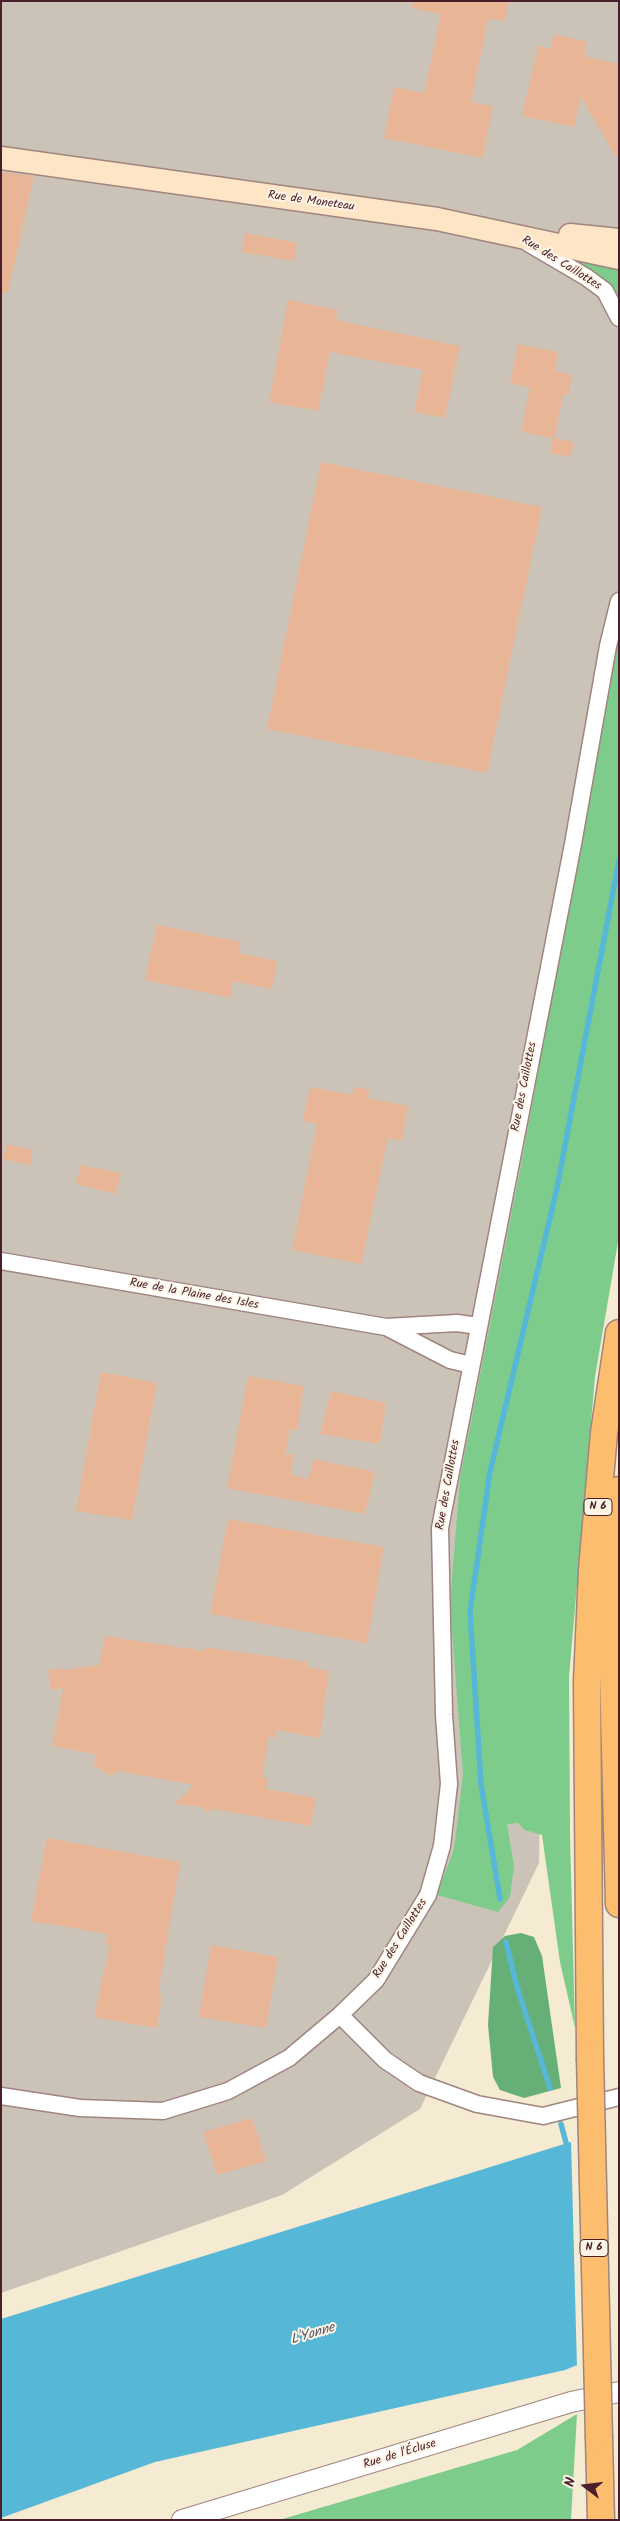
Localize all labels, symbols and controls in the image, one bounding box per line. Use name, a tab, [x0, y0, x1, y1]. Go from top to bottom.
street label: Rue de Moneteau	[267, 189, 355, 215]
street label: Rue des Caillottes	[519, 234, 603, 294]
street label: Rue des Caillottes	[509, 1041, 541, 1133]
street label: Rue de la Plaine des Isles	[128, 1277, 260, 1313]
street label: Rue des Caillottes	[434, 1439, 464, 1531]
road number: N 6	[584, 1498, 612, 1515]
street label: Rue des Caillottes	[371, 1897, 431, 1981]
road number: N 6	[580, 2240, 608, 2256]
water label: L'Yonne	[289, 2320, 337, 2350]
street label: Rue de l'Écluse	[362, 2437, 438, 2473]
north arrow	[560, 2461, 610, 2511]
text: N	[559, 2475, 582, 2489]

